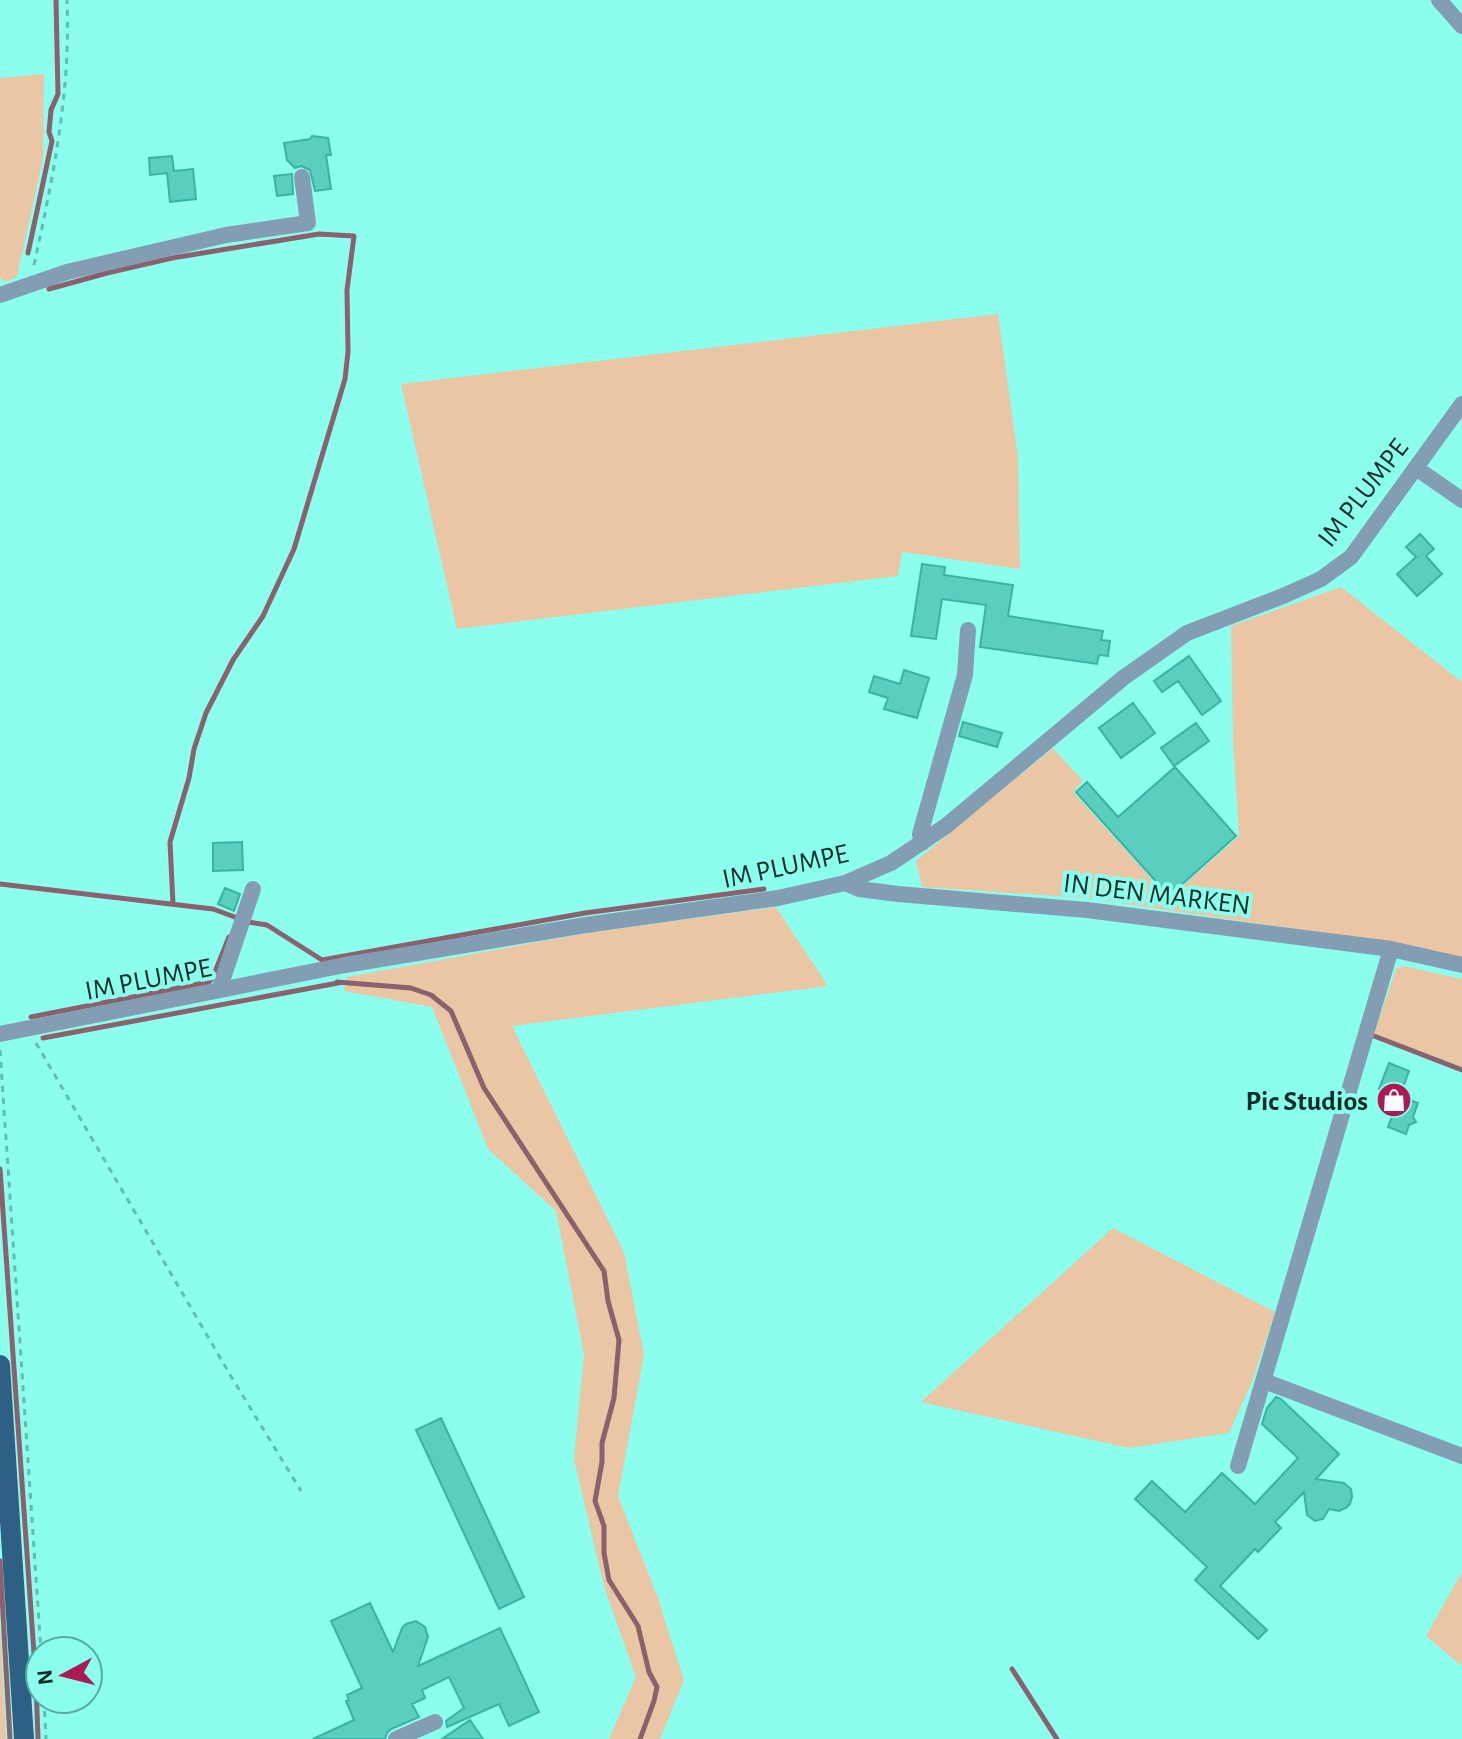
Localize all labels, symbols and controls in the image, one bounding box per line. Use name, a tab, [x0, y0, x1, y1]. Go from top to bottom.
street label: IM PLUMPE	[1313, 434, 1414, 552]
street label: IM PLUMPE	[720, 840, 851, 894]
street label: IN DEN MARKEN	[1062, 870, 1252, 920]
street label: IM PLUMPE	[83, 954, 214, 1006]
shop icon: Pic Studios	[1375, 1081, 1413, 1119]
place label: Pic Studios	[1246, 1088, 1368, 1116]
north arrow	[24, 1635, 104, 1715]
text: N	[33, 1668, 57, 1686]

